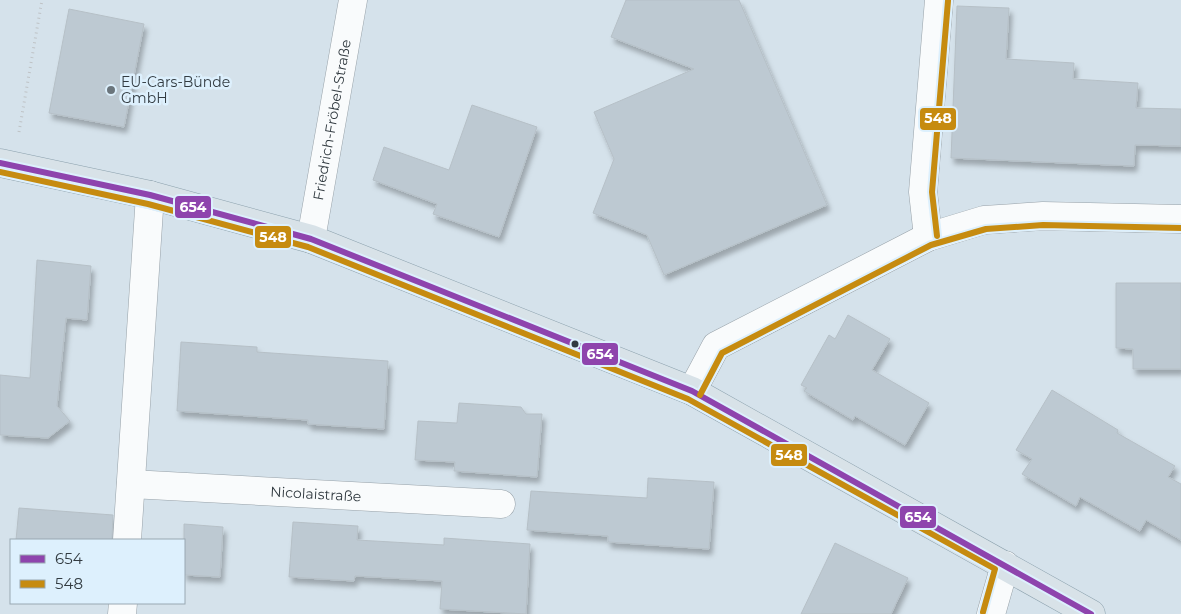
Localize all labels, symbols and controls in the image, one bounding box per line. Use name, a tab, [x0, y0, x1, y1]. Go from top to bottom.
street label: Friedrich-Fröbel-Straße	[309, 38, 355, 202]
place label: EU-Cars-Bünde GmbH	[121, 73, 230, 107]
marker: EU-Cars-Bünde GmbH	[105, 84, 117, 96]
line badge: 548	[919, 107, 957, 131]
text: 548	[924, 109, 952, 127]
line badge: 654	[174, 195, 212, 219]
text: 654	[180, 198, 207, 216]
line badge: 548	[254, 225, 292, 249]
text: 548	[259, 228, 287, 246]
unlabelled marker	[570, 339, 580, 349]
line badge: 654	[581, 342, 619, 366]
text: 654	[587, 345, 614, 363]
line badge: 548	[770, 443, 808, 467]
text: 548	[775, 446, 803, 464]
street label: Nicolaistraße	[270, 483, 362, 505]
line badge: 654	[899, 505, 937, 529]
text: 654	[905, 508, 932, 526]
legend	[10, 539, 185, 604]
text: 654	[55, 549, 83, 568]
text: 548	[55, 574, 83, 593]

